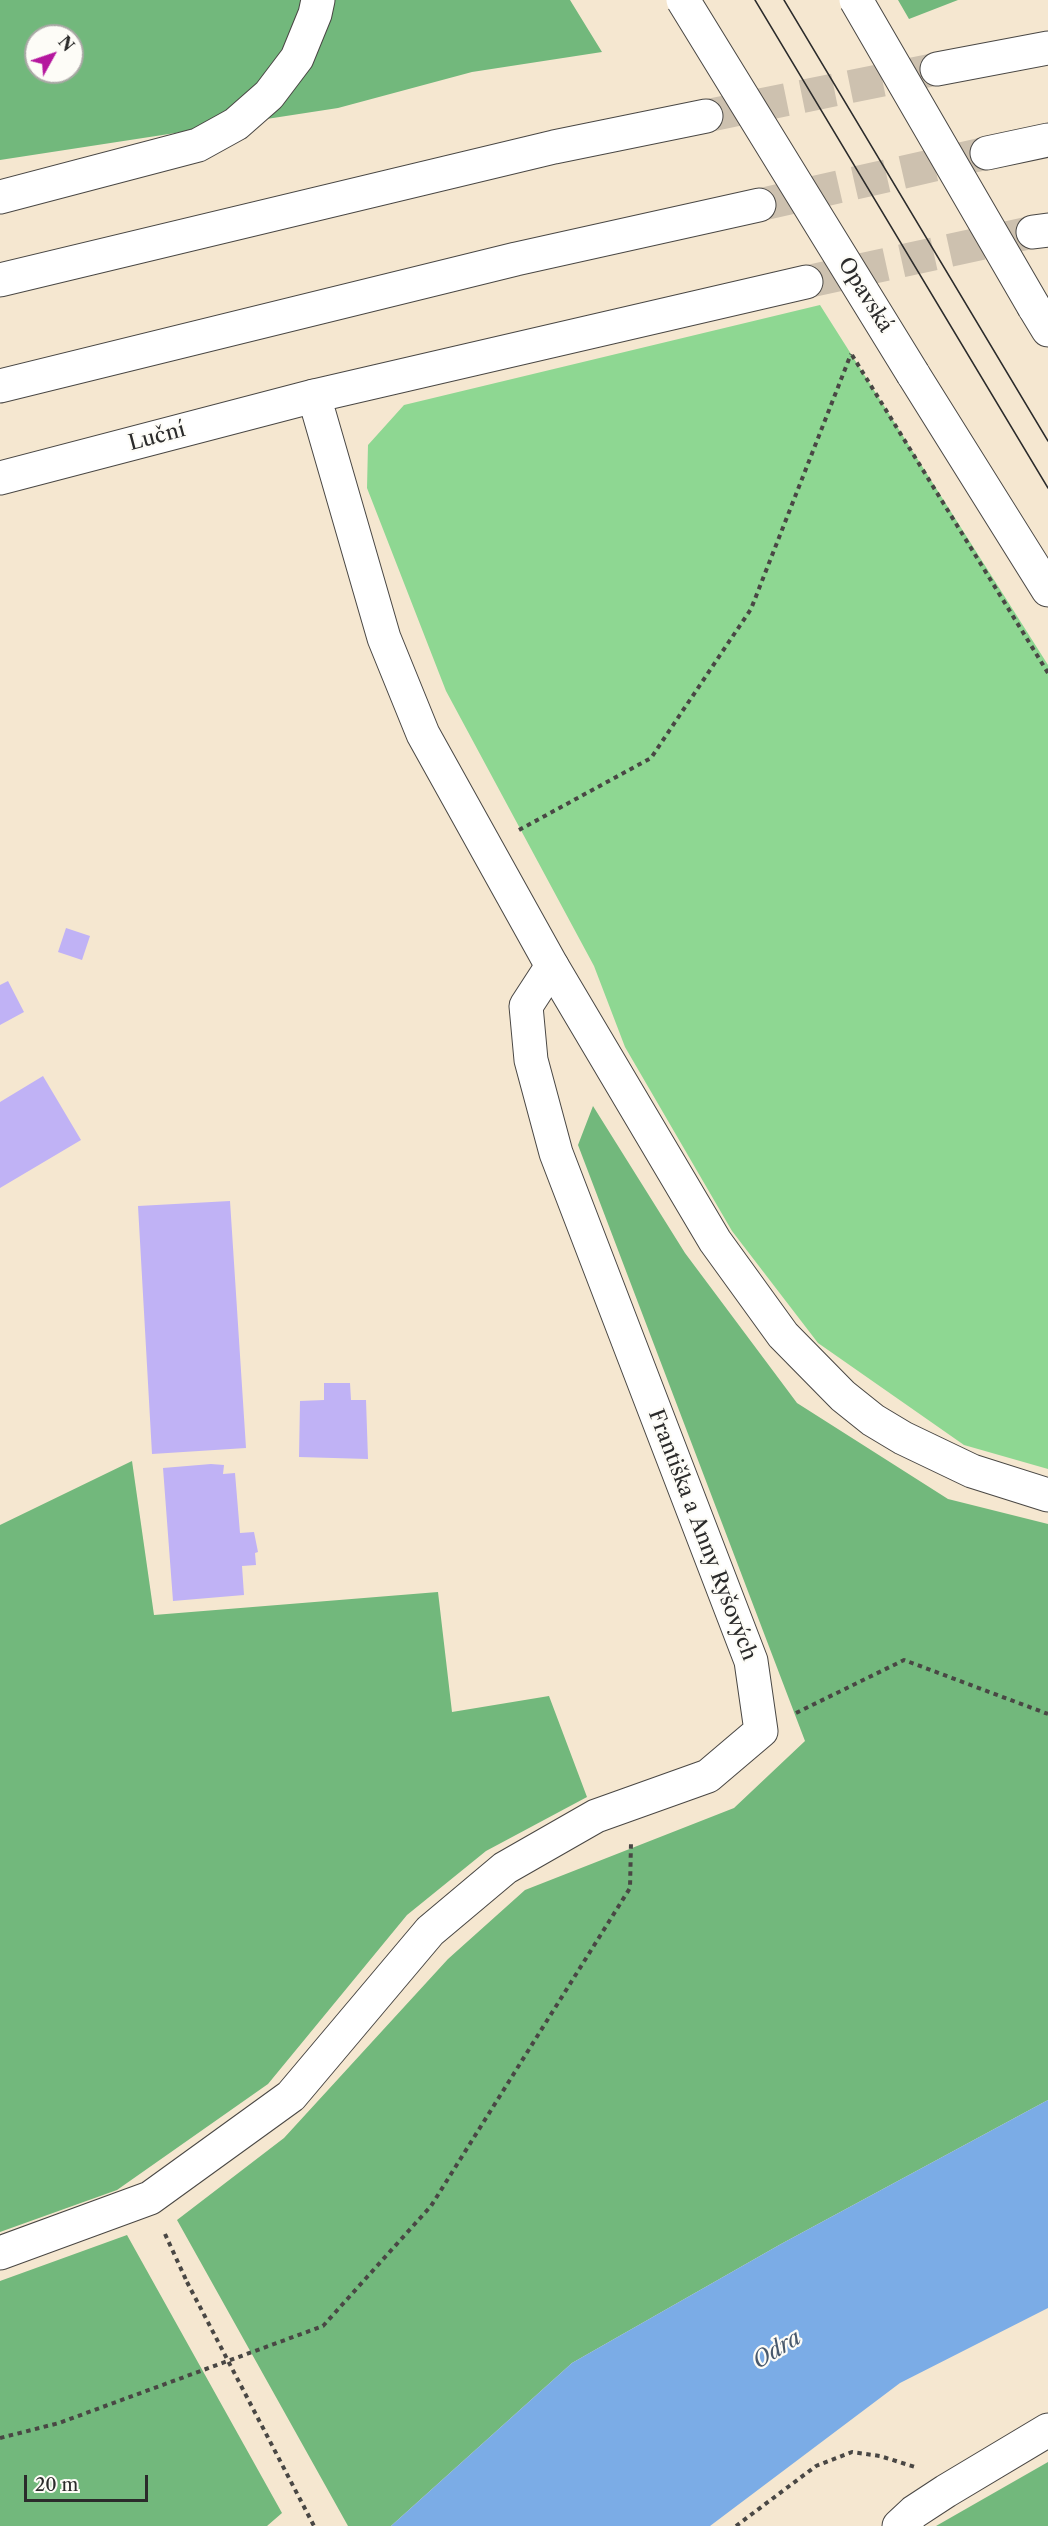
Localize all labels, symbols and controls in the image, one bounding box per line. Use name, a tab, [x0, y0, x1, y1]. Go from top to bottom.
north arrow	[24, 24, 84, 84]
text: N	[54, 32, 78, 55]
street label: Opavská	[832, 253, 898, 337]
street label: Luční	[126, 417, 188, 457]
street label: Františka a Anny Ryšových	[642, 1406, 762, 1664]
water label: Odra	[748, 2325, 806, 2375]
scale bar	[27, 2463, 152, 2501]
text: 20 m	[35, 2474, 78, 2496]

